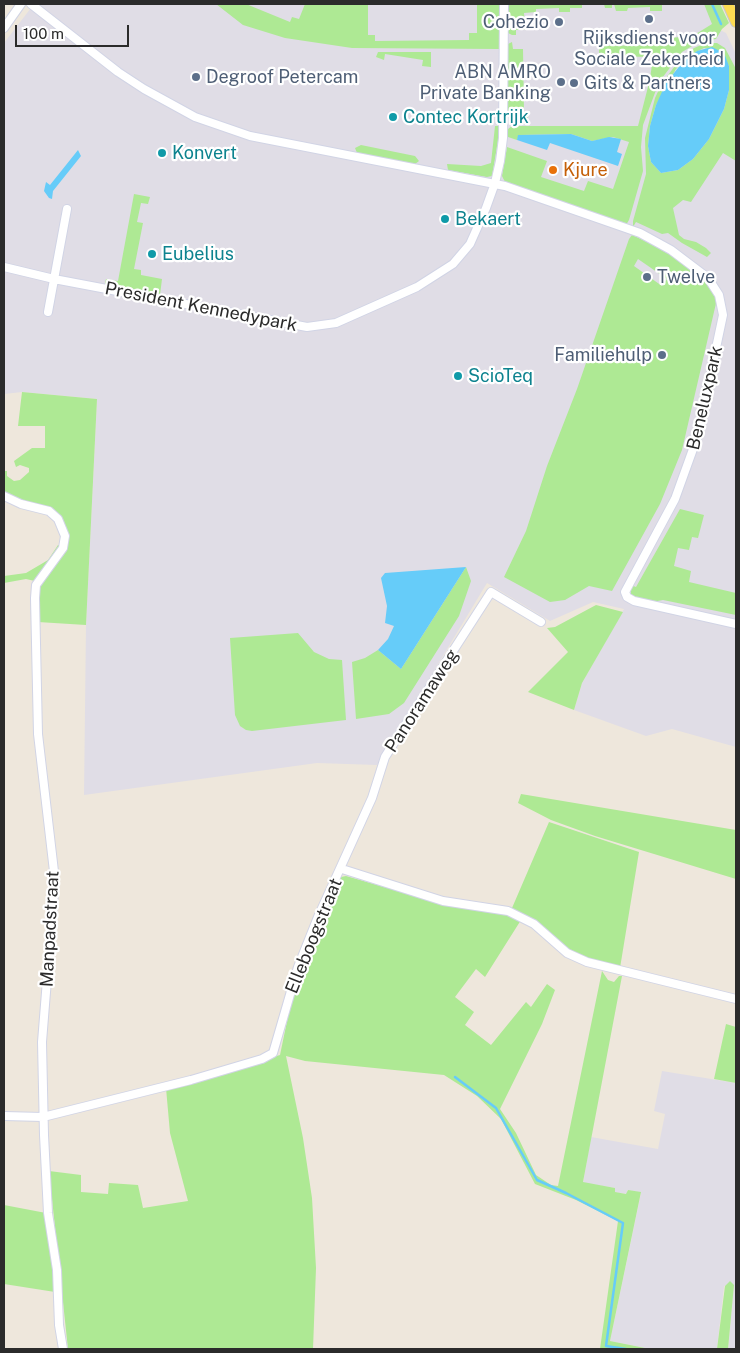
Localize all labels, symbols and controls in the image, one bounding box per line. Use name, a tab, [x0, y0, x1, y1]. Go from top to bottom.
place label: Cohezio	[483, 11, 549, 33]
marker: Rijksdienst voor Sociale Zekerheid	[643, 13, 655, 25]
scale bar	[18, 15, 131, 47]
marker: Cohezio	[553, 16, 565, 28]
text: 100 m	[23, 25, 64, 42]
place label: Rijksdienst voor Sociale Zekerheid	[574, 27, 724, 70]
place label: ABN AMRO Private Banking	[420, 61, 551, 104]
place label: Degroof Petercam	[206, 66, 358, 88]
marker: Degroof Petercam	[190, 71, 202, 83]
place label: Gits & Partners	[584, 72, 711, 94]
marker: ABN AMRO Private Banking	[555, 76, 567, 88]
marker: Gits & Partners	[568, 77, 580, 89]
place label: Contec Kortrijk	[403, 106, 529, 128]
marker: Contec Kortrijk	[387, 111, 399, 123]
place label: Konvert	[172, 142, 237, 164]
marker: Konvert	[156, 147, 168, 159]
place label: Kjure	[563, 159, 608, 181]
marker: Kjure	[547, 164, 559, 176]
place label: Bekaert	[455, 208, 521, 230]
marker: Bekaert	[439, 213, 451, 225]
place label: Eubelius	[162, 243, 234, 265]
marker: Eubelius	[146, 248, 158, 260]
place label: Twelve	[657, 266, 715, 288]
marker: Twelve	[641, 271, 653, 283]
street label: President Kennedypark	[103, 278, 299, 336]
place label: Familiehulp	[554, 344, 652, 366]
street label: Beneluxpark	[683, 344, 727, 452]
marker: Familiehulp	[656, 349, 668, 361]
place label: ScioTeq	[468, 365, 533, 387]
marker: ScioTeq	[452, 370, 464, 382]
street label: Panoramaweg	[381, 645, 463, 757]
street label: Manpadstraat	[36, 870, 64, 988]
street label: Elleboogstraat	[281, 875, 347, 997]

